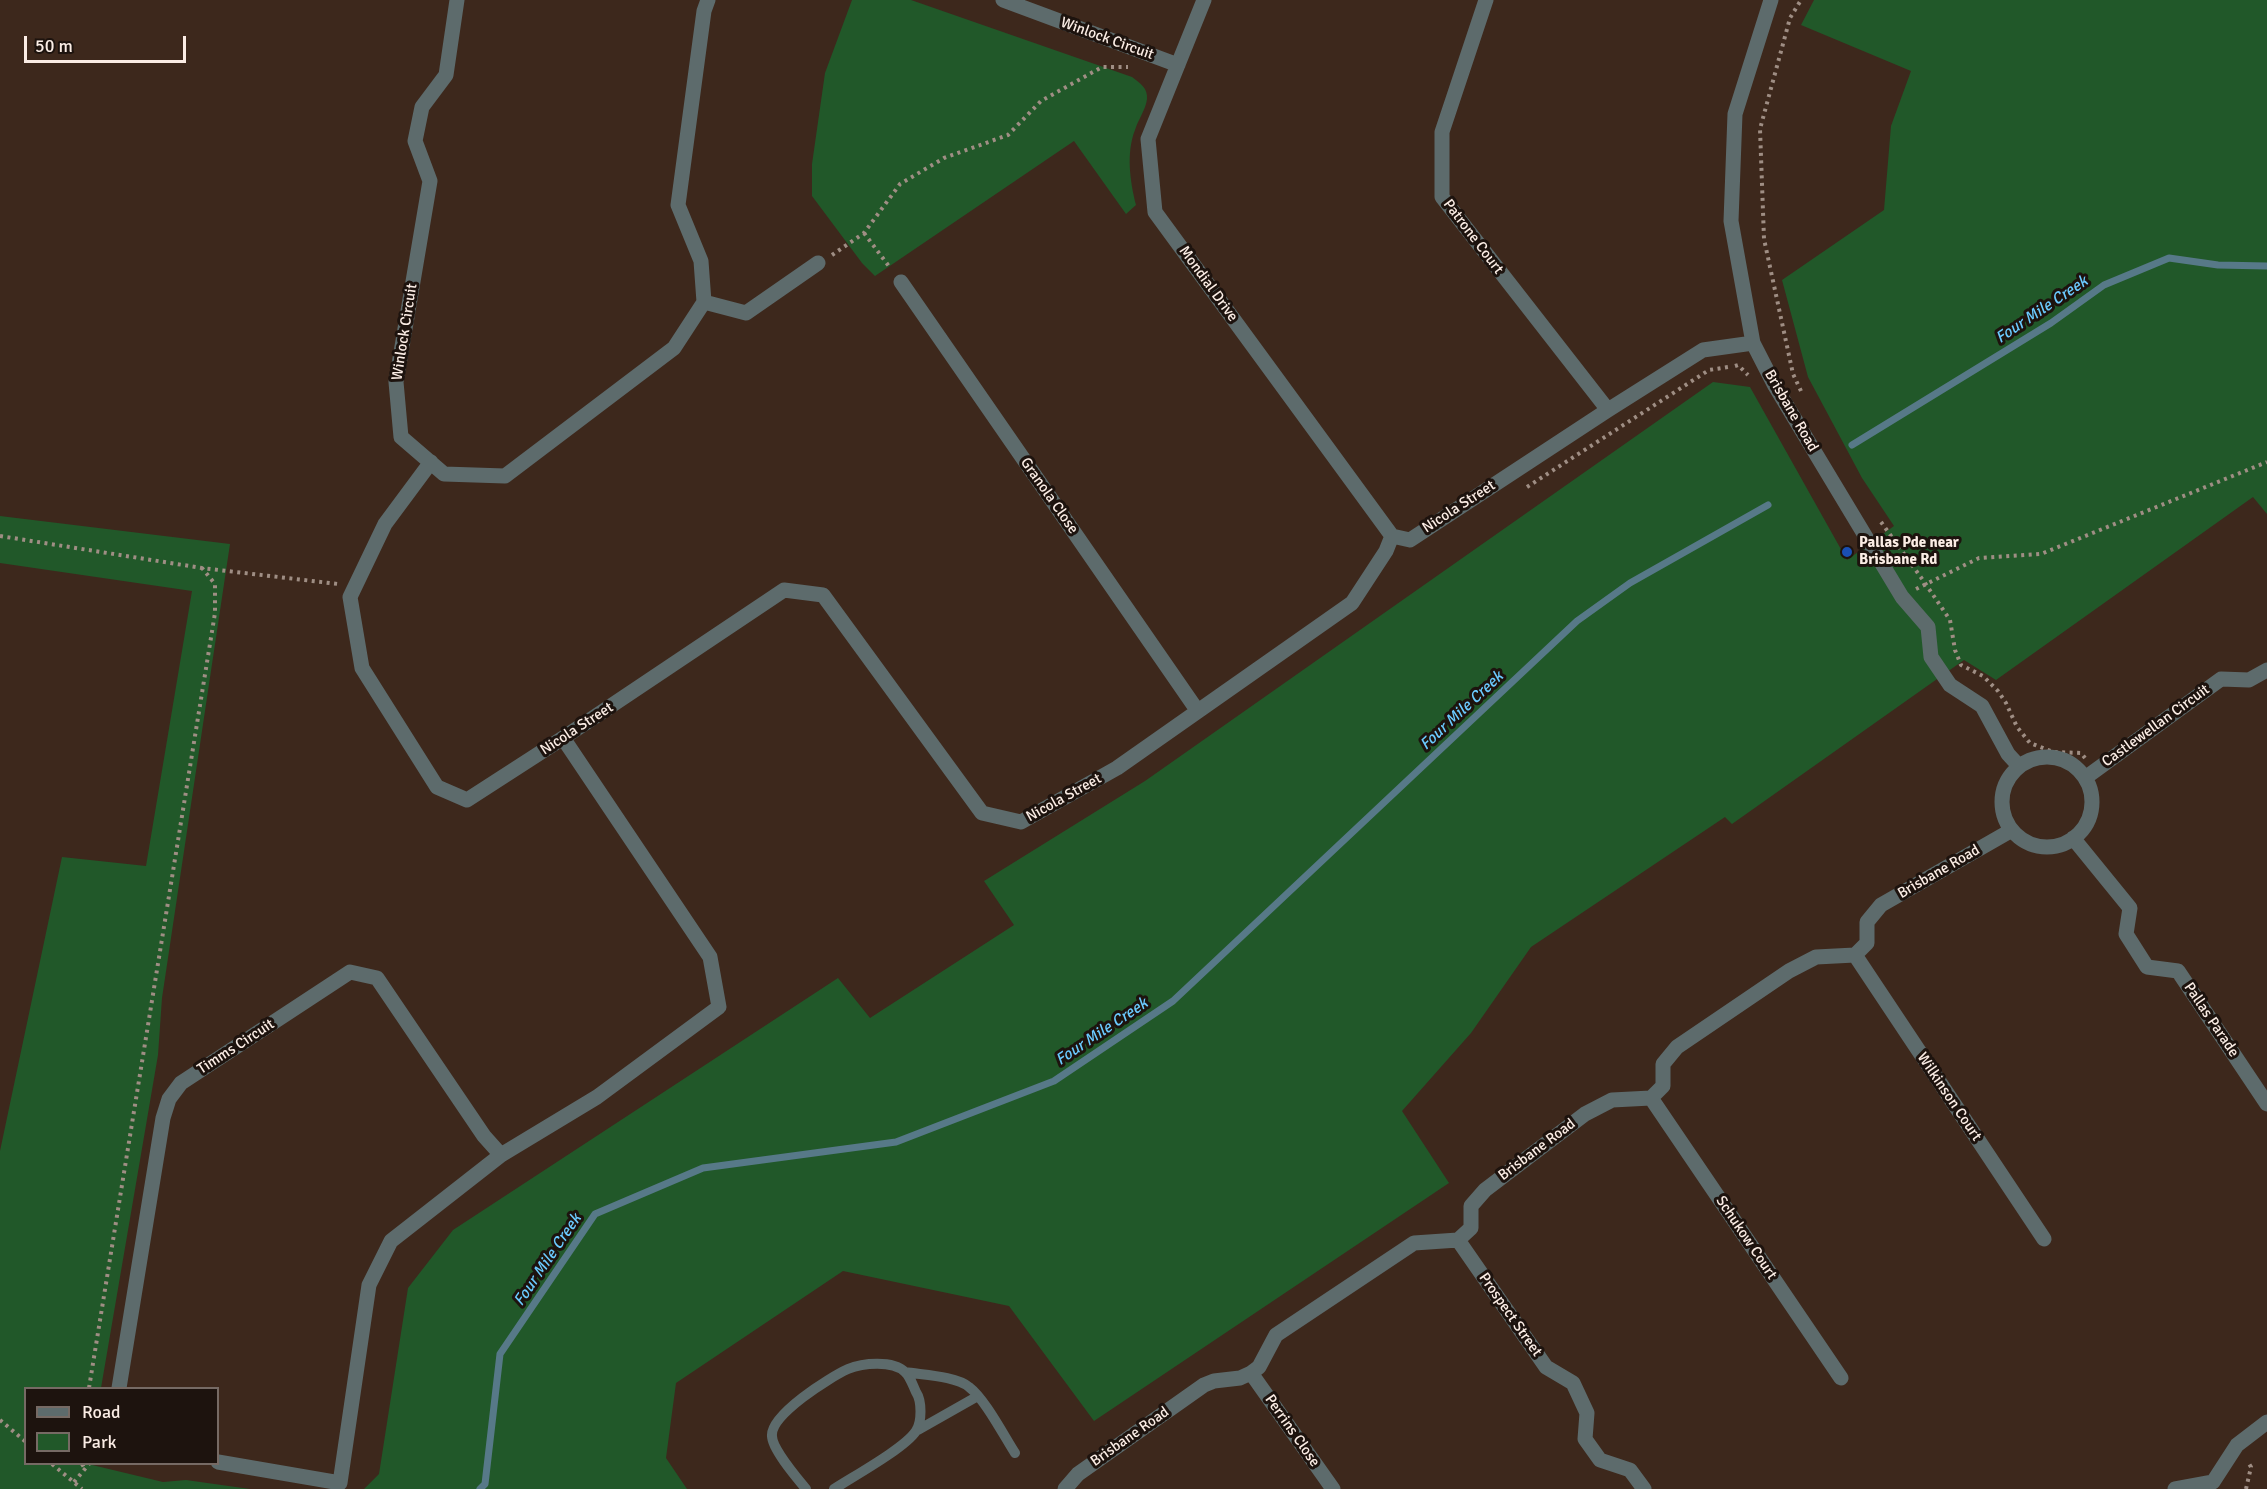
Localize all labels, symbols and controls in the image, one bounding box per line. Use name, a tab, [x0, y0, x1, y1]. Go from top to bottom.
street label: Winlock Circuit	[1058, 14, 1156, 64]
scale bar	[27, 24, 189, 62]
text: 50 m	[35, 35, 73, 57]
street label: Patrone Court	[1439, 196, 1507, 278]
street label: Mondial Drive	[1175, 243, 1241, 325]
water label: Four Mile Creek	[1992, 272, 2092, 348]
street label: Winlock Circuit	[388, 282, 422, 382]
street label: Brisbane Road	[1760, 367, 1822, 455]
street label: Granola Close	[1016, 454, 1082, 538]
street label: Nicola Street	[1419, 477, 1499, 537]
place label: Pallas Pde near Brisbane Rd	[1859, 534, 1959, 569]
marker: Pallas Pde near Brisbane Rd	[1840, 545, 1854, 559]
water label: Four Mile Creek	[1416, 667, 1508, 755]
street label: Castlewellan Circuit	[2099, 681, 2213, 771]
street label: Nicola Street	[537, 699, 617, 759]
street label: Nicola Street	[1023, 770, 1105, 826]
street label: Brisbane Road	[1895, 841, 1983, 903]
street label: Pallas Parade	[2179, 979, 2243, 1061]
water label: Four Mile Creek	[1052, 994, 1152, 1070]
street label: Timms Circuit	[194, 1015, 278, 1079]
street label: Wilkinson Court	[1913, 1049, 1985, 1145]
street label: Brisbane Road	[1495, 1115, 1579, 1185]
street label: Schukow Court	[1711, 1193, 1781, 1283]
water label: Four Mile Creek	[510, 1210, 586, 1310]
street label: Prospect Street	[1475, 1270, 1545, 1360]
legend	[24, 1387, 219, 1465]
street label: Perrins Close	[1260, 1391, 1324, 1471]
text: Road	[82, 1401, 121, 1423]
street label: Brisbane Road	[1087, 1403, 1173, 1471]
text: Park	[82, 1431, 117, 1453]

